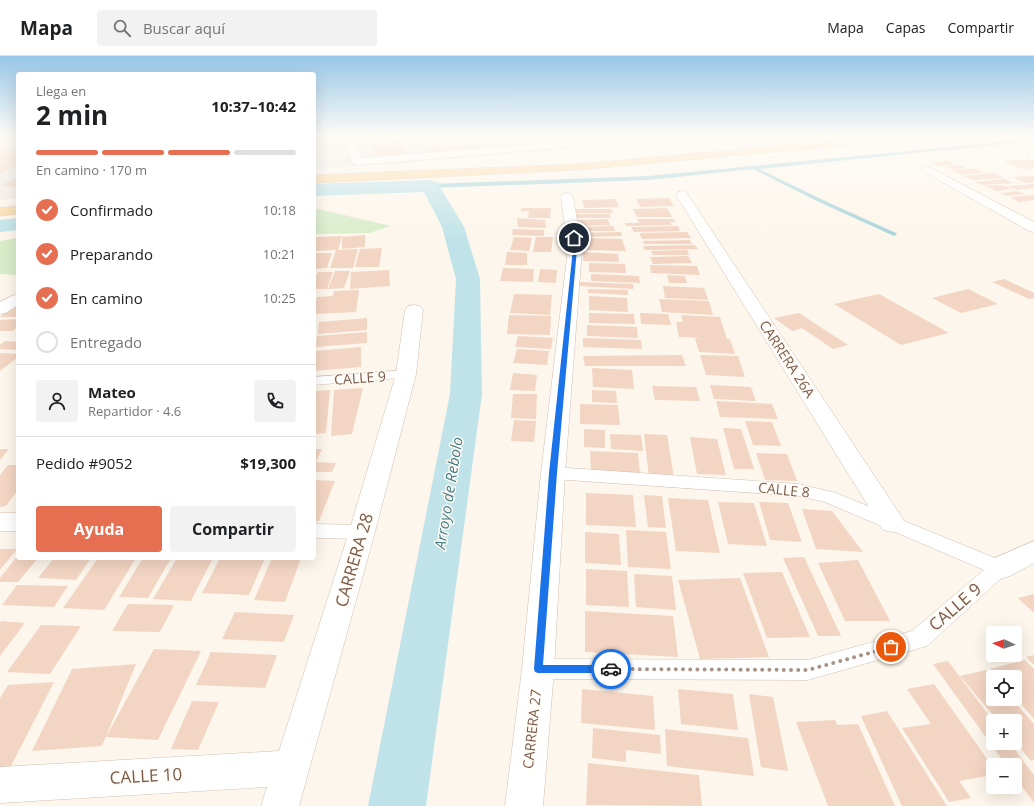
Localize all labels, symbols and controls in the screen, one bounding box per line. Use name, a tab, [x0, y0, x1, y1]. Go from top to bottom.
search box	[97, 10, 377, 46]
text: Mapa	[20, 15, 73, 41]
icon: search	[111, 17, 133, 39]
text: Buscar aquí	[143, 18, 225, 38]
text: Mapa	[827, 18, 864, 37]
text: Capas	[886, 18, 925, 37]
text: Compartir	[947, 18, 1014, 37]
text: Llega en	[36, 82, 86, 100]
text: 10:37–10:42	[211, 96, 296, 116]
text: 2 min	[36, 97, 108, 133]
text: En camino · 170 m	[36, 161, 147, 179]
icon: check	[36, 199, 58, 221]
text: Confirmado	[70, 200, 153, 220]
text: 10:18	[263, 201, 296, 219]
pin	[557, 221, 591, 255]
icon: home	[563, 227, 585, 249]
icon: check	[36, 243, 58, 265]
text: Preparando	[70, 244, 153, 264]
text: 10:21	[263, 245, 296, 263]
icon: check	[36, 287, 58, 309]
text: En camino	[70, 288, 143, 308]
text: 10:25	[263, 289, 296, 307]
street label: CARRERA 26A	[755, 316, 820, 401]
text: Entregado	[70, 332, 142, 352]
street label: CALLE 9	[334, 366, 386, 389]
button: person	[36, 380, 78, 422]
button: phone	[254, 380, 296, 422]
text: Mateo	[88, 382, 136, 402]
text: Repartidor · 4.6	[88, 402, 181, 420]
water label: Arroyo de Rebolo	[429, 435, 467, 551]
text: Pedido #9052	[36, 453, 133, 473]
text: $19,300	[240, 453, 296, 473]
street label: CALLE 8	[757, 477, 811, 502]
button: Ayuda	[36, 506, 162, 552]
button: Compartir	[170, 506, 296, 552]
street label: CARRERA 28	[329, 510, 378, 610]
street label: CALLE 9	[923, 577, 986, 636]
north arrow	[986, 626, 1022, 662]
map controls	[986, 626, 1022, 794]
pin	[874, 630, 908, 664]
icon: bag	[880, 636, 902, 658]
courier	[591, 649, 631, 689]
icon: car	[600, 658, 622, 680]
button: locate	[986, 670, 1022, 706]
street label: CARRERA 27	[518, 688, 545, 770]
button: +	[986, 714, 1022, 750]
button: −	[986, 758, 1022, 794]
street label: CALLE 10	[109, 762, 183, 789]

